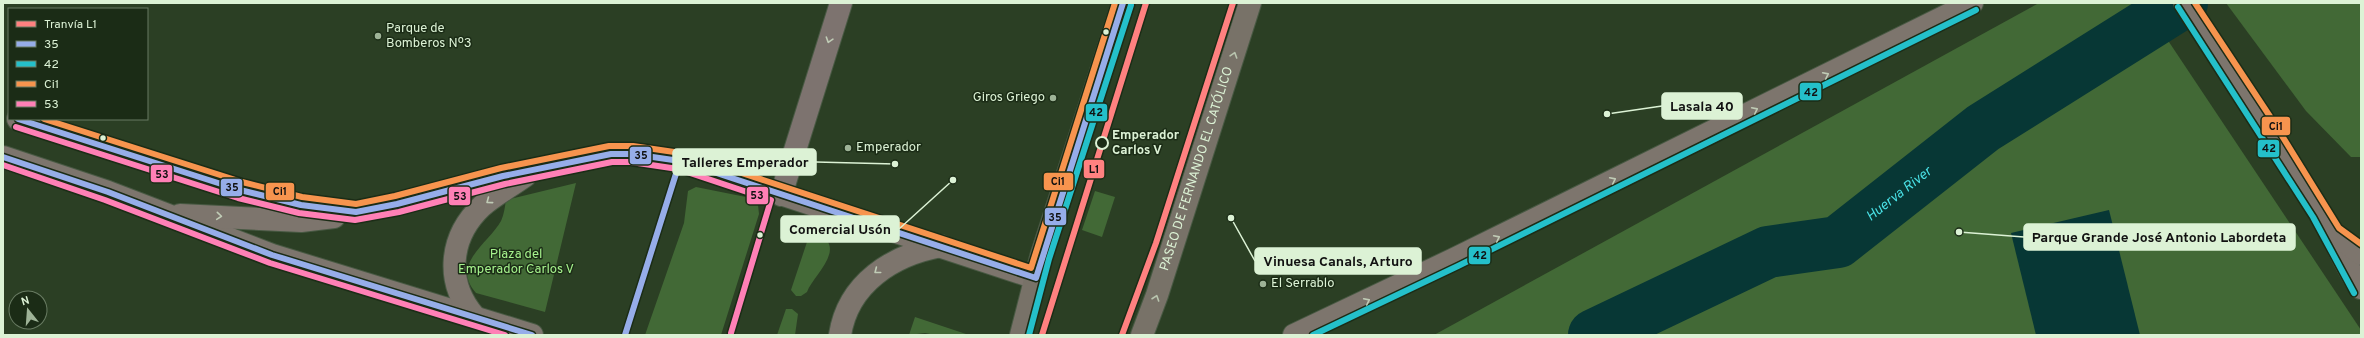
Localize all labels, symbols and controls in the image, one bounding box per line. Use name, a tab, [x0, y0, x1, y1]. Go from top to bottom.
legend	[8, 8, 148, 120]
text: Tranvía L1	[44, 17, 97, 33]
place label: Parque de Bomberos Nº3	[386, 21, 472, 52]
unlabelled marker	[1101, 27, 1111, 37]
marker: Parque de Bomberos Nº3	[373, 31, 383, 41]
one-way arrow	[825, 36, 834, 43]
text: 35	[44, 37, 59, 53]
one-way arrow	[1229, 51, 1237, 58]
text: 42	[44, 57, 59, 73]
street label: PASEO DE FERNANDO EL CATÓLICO	[1157, 65, 1237, 273]
one-way arrow	[1822, 72, 1830, 80]
text: Ci1	[44, 77, 59, 93]
line badge: 42	[1799, 82, 1822, 101]
text: 42	[1804, 86, 1818, 100]
place label: Giros Griego	[973, 90, 1045, 106]
marker: Giros Griego	[1048, 93, 1058, 103]
callout: Lasala 40	[1662, 93, 1742, 119]
text: 53	[44, 97, 59, 113]
text: Lasala 40	[1670, 99, 1734, 116]
line badge: 42	[1085, 103, 1108, 122]
text: 42	[1089, 106, 1103, 120]
one-way arrow	[1750, 107, 1758, 115]
line badge: Ci1	[2261, 116, 2291, 136]
text: Ci1	[2269, 120, 2283, 134]
place label: Emperador Carlos V	[1112, 128, 1180, 159]
unlabelled marker	[98, 133, 108, 143]
marker: Emperador Carlos V	[1095, 136, 1109, 150]
line badge: 42	[2257, 139, 2280, 158]
place label: Emperador	[856, 140, 921, 156]
text: 42	[2262, 142, 2276, 156]
marker: Emperador	[843, 143, 853, 153]
line badge: 35	[629, 146, 652, 165]
text: 35	[634, 149, 648, 163]
callout: Talleres Emperador	[673, 149, 816, 175]
text: Talleres Emperador	[681, 155, 809, 172]
line badge: L1	[1083, 159, 1105, 179]
water label: Huerva River	[1863, 162, 1936, 225]
text: L1	[1089, 163, 1099, 177]
line badge: 53	[150, 164, 173, 183]
text: 53	[155, 168, 169, 182]
line badge: Ci1	[1043, 172, 1074, 191]
text: Ci1	[1051, 175, 1065, 189]
one-way arrow	[1609, 177, 1616, 185]
line badge: 35	[220, 178, 243, 197]
text: 35	[225, 181, 239, 195]
line badge: Ci1	[265, 182, 295, 201]
text: Ci1	[273, 185, 287, 199]
line badge: 53	[448, 186, 471, 206]
line badge: 53	[746, 186, 769, 205]
text: 53	[750, 189, 764, 203]
text: 53	[453, 190, 467, 204]
one-way arrow	[487, 196, 494, 203]
line badge: 35	[1044, 207, 1067, 226]
one-way arrow	[216, 211, 222, 220]
text: 35	[1048, 211, 1062, 225]
callout: Comercial Usón	[781, 216, 899, 242]
text: Comercial Usón	[789, 222, 891, 239]
callout: Parque Grande José Antonio Labordeta	[2024, 224, 2295, 250]
unlabelled marker	[755, 230, 765, 240]
text: Parque Grande José Antonio Labordeta	[2032, 230, 2286, 247]
one-way arrow	[1492, 235, 1500, 243]
line badge: 42	[1468, 246, 1491, 265]
park label: Plaza del Emperador Carlos V	[458, 247, 574, 278]
callout: Vinuesa Canals, Arturo	[1255, 248, 1421, 274]
text: 42	[1473, 249, 1487, 263]
text: Vinuesa Canals, Arturo	[1263, 254, 1413, 271]
one-way arrow	[875, 267, 882, 274]
place label: El Serrablo	[1271, 276, 1335, 292]
marker: El Serrablo	[1258, 279, 1268, 289]
north arrow	[8, 290, 48, 330]
text: N	[20, 294, 31, 309]
one-way arrow	[1151, 295, 1159, 302]
one-way arrow	[1363, 298, 1370, 306]

